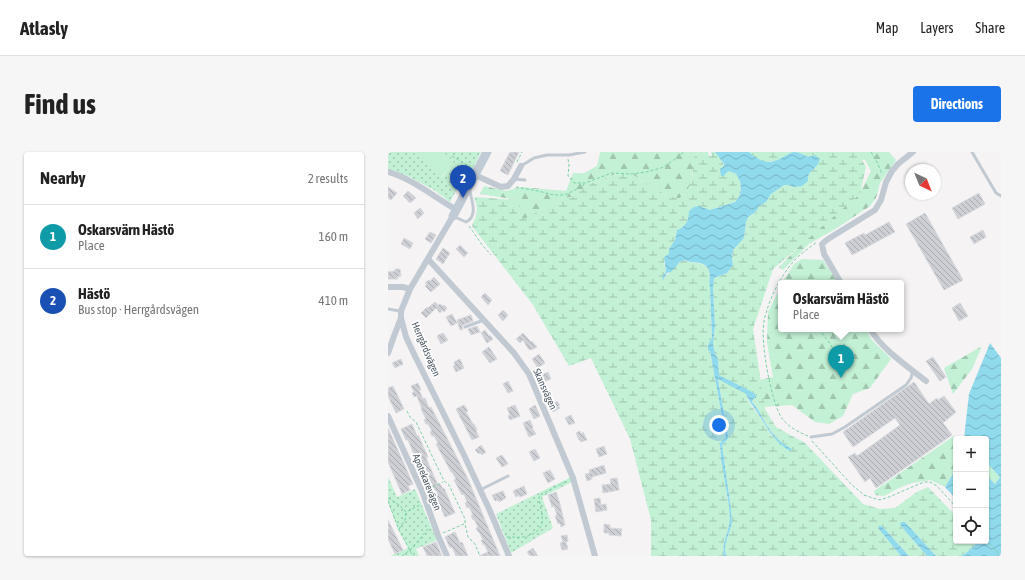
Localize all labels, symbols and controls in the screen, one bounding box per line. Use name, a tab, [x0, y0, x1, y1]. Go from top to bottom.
text: Atlasly	[20, 17, 68, 39]
text: Map	[876, 20, 898, 36]
text: Layers	[920, 20, 953, 36]
text: Share	[975, 20, 1005, 36]
button: Directions	[913, 86, 1001, 122]
text: Find us	[24, 88, 96, 120]
north arrow	[905, 164, 941, 200]
pin: 2	[450, 165, 476, 198]
text: Nearby	[40, 168, 86, 188]
text: 2 results	[308, 171, 348, 186]
text: Oskarsvärn Hästö	[78, 221, 174, 238]
text: 1	[50, 229, 56, 244]
text: 160 m	[319, 229, 348, 244]
text: Place	[78, 238, 105, 253]
popup	[778, 280, 904, 332]
text: Hästö	[78, 285, 110, 302]
text: Oskarsvärn Hästö	[793, 290, 889, 307]
text: 2	[50, 293, 56, 308]
text: 410 m	[319, 293, 348, 308]
text: Bus stop · Herrgårdsvägen	[78, 302, 199, 317]
text: Place	[793, 307, 819, 322]
street label: Herrgårdsvägen	[410, 320, 442, 378]
pin: 1	[828, 345, 854, 378]
street label: Skansvägen	[531, 367, 559, 411]
your location	[709, 415, 729, 435]
map controls	[953, 436, 989, 544]
button: +	[953, 436, 989, 472]
street label: Apotekarevägen	[411, 452, 443, 512]
button: −	[953, 472, 989, 508]
button: locate	[953, 508, 989, 544]

